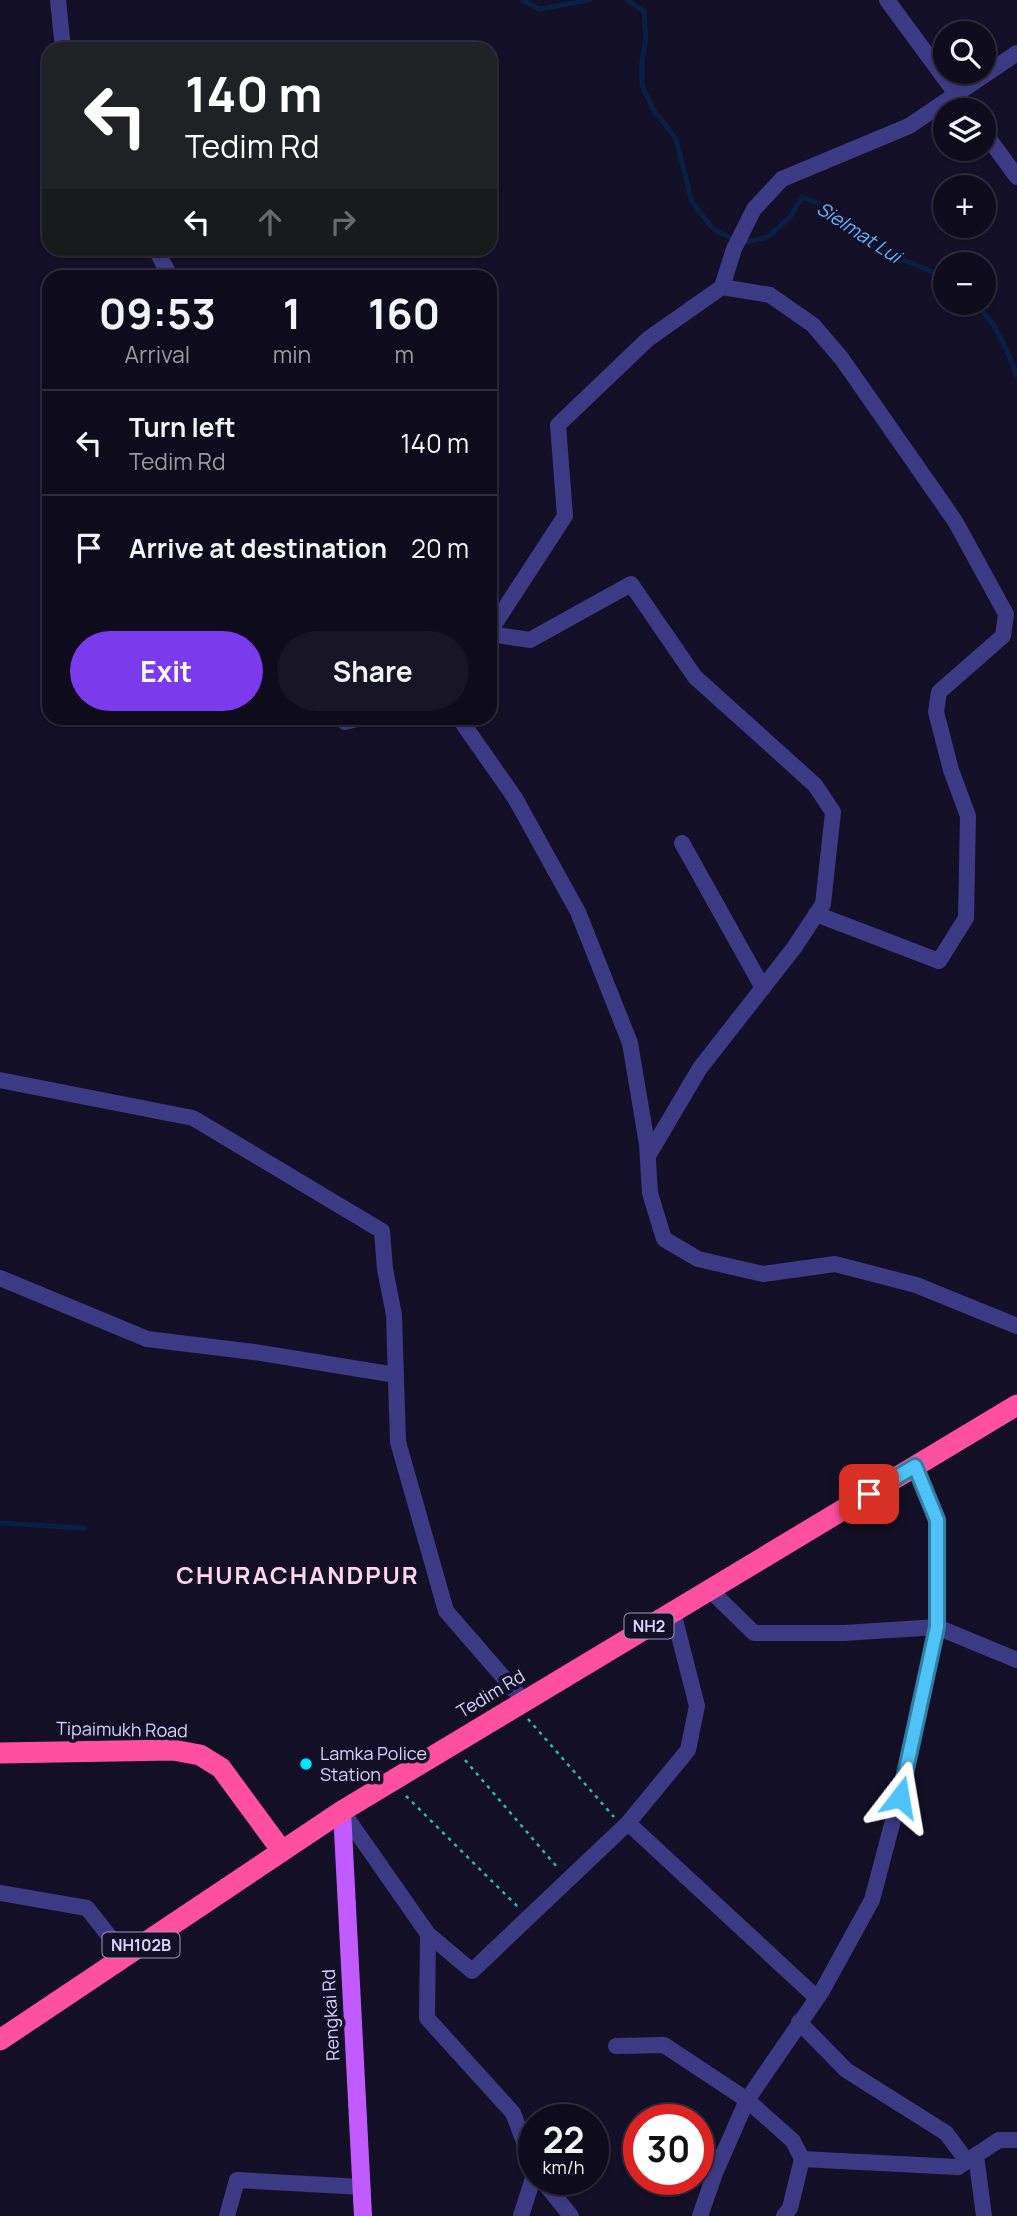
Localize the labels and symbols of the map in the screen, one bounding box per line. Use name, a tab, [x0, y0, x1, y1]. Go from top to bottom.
water label: Sielmat Lui	[812, 195, 908, 270]
pin	[839, 1464, 899, 1524]
district label: CHURACHANDPUR	[176, 1558, 420, 1591]
road number: NH2	[624, 1614, 674, 1638]
street label: Tedim Rd	[452, 1663, 529, 1723]
street label: Tipaimukh Road	[56, 1716, 188, 1742]
place label: Lamka Police Station	[320, 1741, 427, 1786]
marker: Lamka Police Station	[298, 1756, 314, 1772]
position arrow	[863, 1760, 937, 1834]
road number: NH102B	[102, 1932, 180, 1957]
street label: Rengkai Rd	[316, 1969, 344, 2061]
speed limit sign: 30	[623, 2104, 714, 2195]

